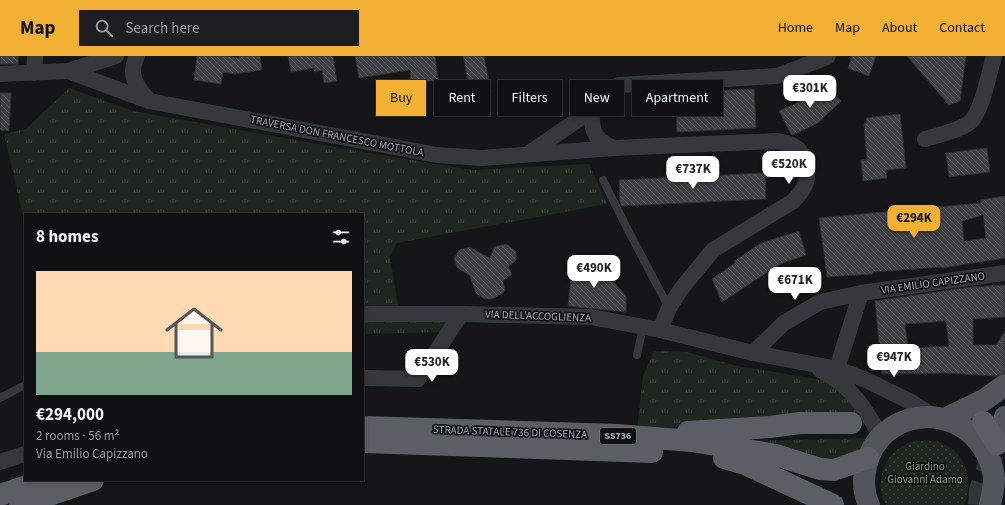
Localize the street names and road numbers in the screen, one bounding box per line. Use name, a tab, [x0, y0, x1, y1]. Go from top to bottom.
street label: TRAVERSA DON FRANCESCO MOTTOLA	[249, 112, 425, 160]
street label: VIA EMILIO CAPIZZANO	[880, 268, 986, 298]
street label: VIA DELL'ACCOGLIENZA	[485, 307, 591, 325]
street label: STRADA STATALE 736 DI COSENZA	[433, 422, 587, 442]
road number: SS736	[600, 428, 636, 444]

